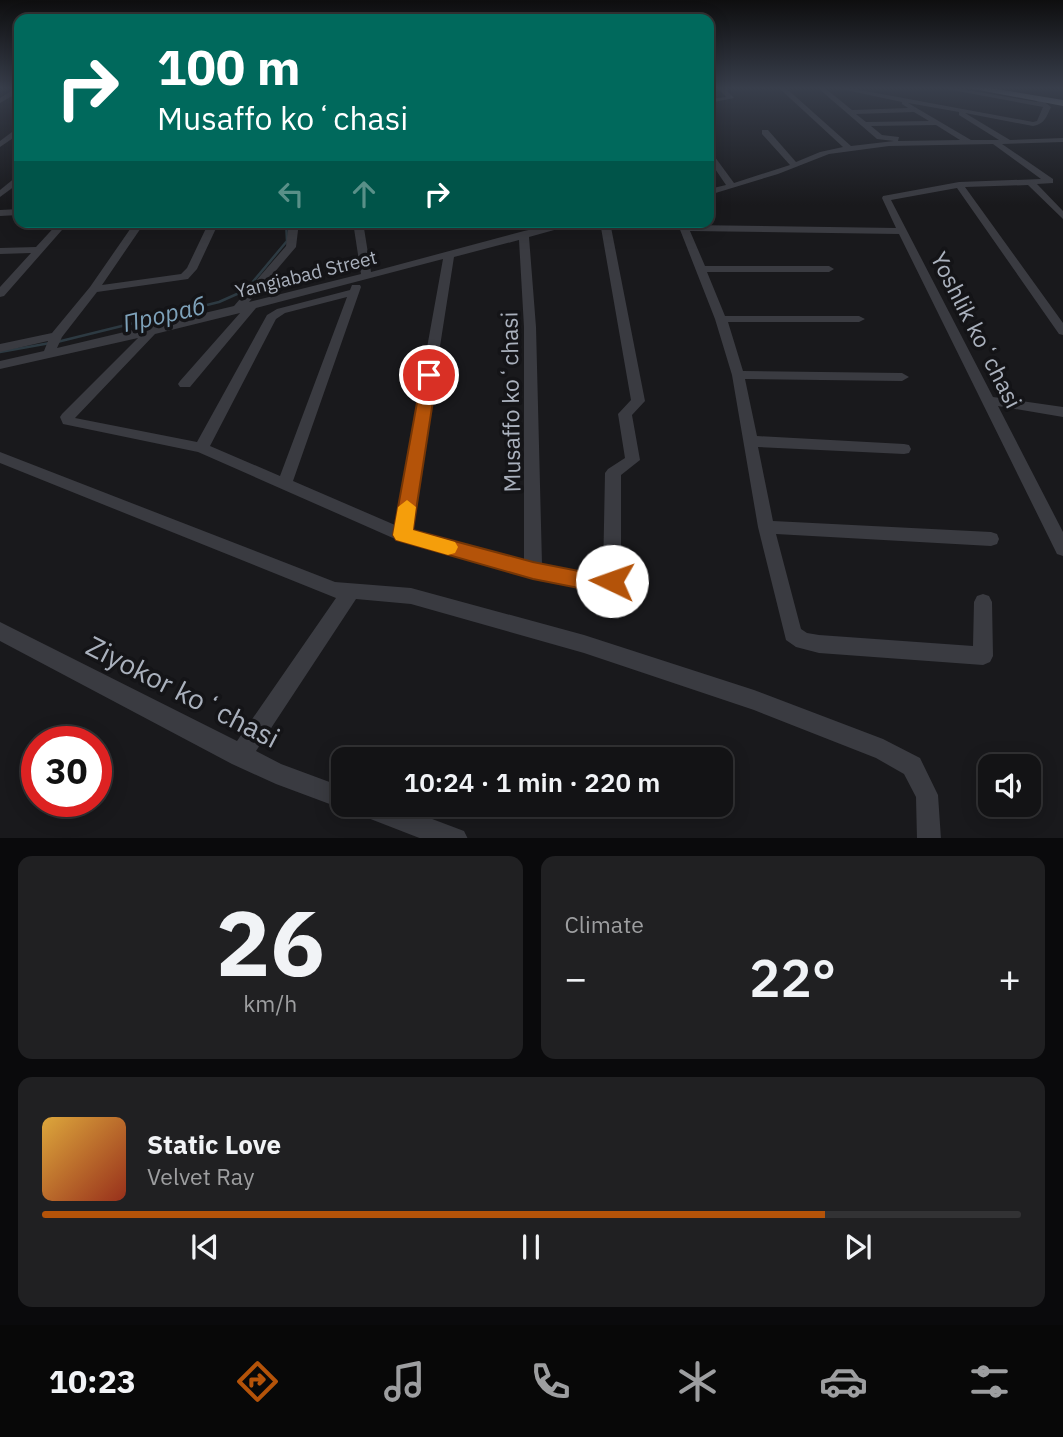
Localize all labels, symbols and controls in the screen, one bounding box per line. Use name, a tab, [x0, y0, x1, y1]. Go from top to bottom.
text: 100 m	[157, 35, 301, 98]
icon: right	[42, 42, 133, 133]
text: Musaffo koʻchasi	[157, 97, 408, 139]
icon: left	[272, 175, 310, 213]
icon: ahead	[345, 175, 383, 213]
icon: right	[418, 175, 456, 213]
street label: Yangiabad Street	[233, 245, 379, 303]
street label: Yoshlik koʻchasi	[925, 246, 1029, 413]
water label: Прораб	[119, 289, 209, 339]
street label: Musaffo koʻchasi	[493, 311, 527, 493]
pin	[399, 345, 459, 405]
icon: arrive	[410, 356, 448, 394]
position arrow	[575, 544, 649, 618]
street label: Ziyokor koʻchasi	[80, 627, 286, 756]
speed limit sign: 30	[21, 726, 112, 817]
map controls	[978, 754, 1041, 817]
button: sound	[978, 754, 1041, 817]
text: 10:24 · 1 min · 220 m	[404, 765, 660, 799]
text: 26	[216, 883, 325, 1001]
text: Climate	[565, 909, 644, 939]
text: 22°	[749, 944, 836, 1011]
text: −	[565, 953, 587, 1002]
text: +	[998, 953, 1021, 1002]
text: km/h	[243, 988, 297, 1018]
text: Static Love	[147, 1127, 281, 1161]
text: Velvet Ray	[147, 1161, 254, 1191]
icon: previous	[186, 1228, 224, 1266]
icon: pause	[512, 1228, 550, 1266]
icon: next	[839, 1228, 877, 1266]
icon: directions	[233, 1357, 282, 1406]
icon: music	[380, 1357, 429, 1406]
icon: phone	[526, 1357, 575, 1406]
icon: climate	[673, 1357, 722, 1406]
icon: car	[819, 1357, 868, 1406]
icon: filters	[965, 1357, 1014, 1406]
text: 10:23	[49, 1360, 136, 1402]

